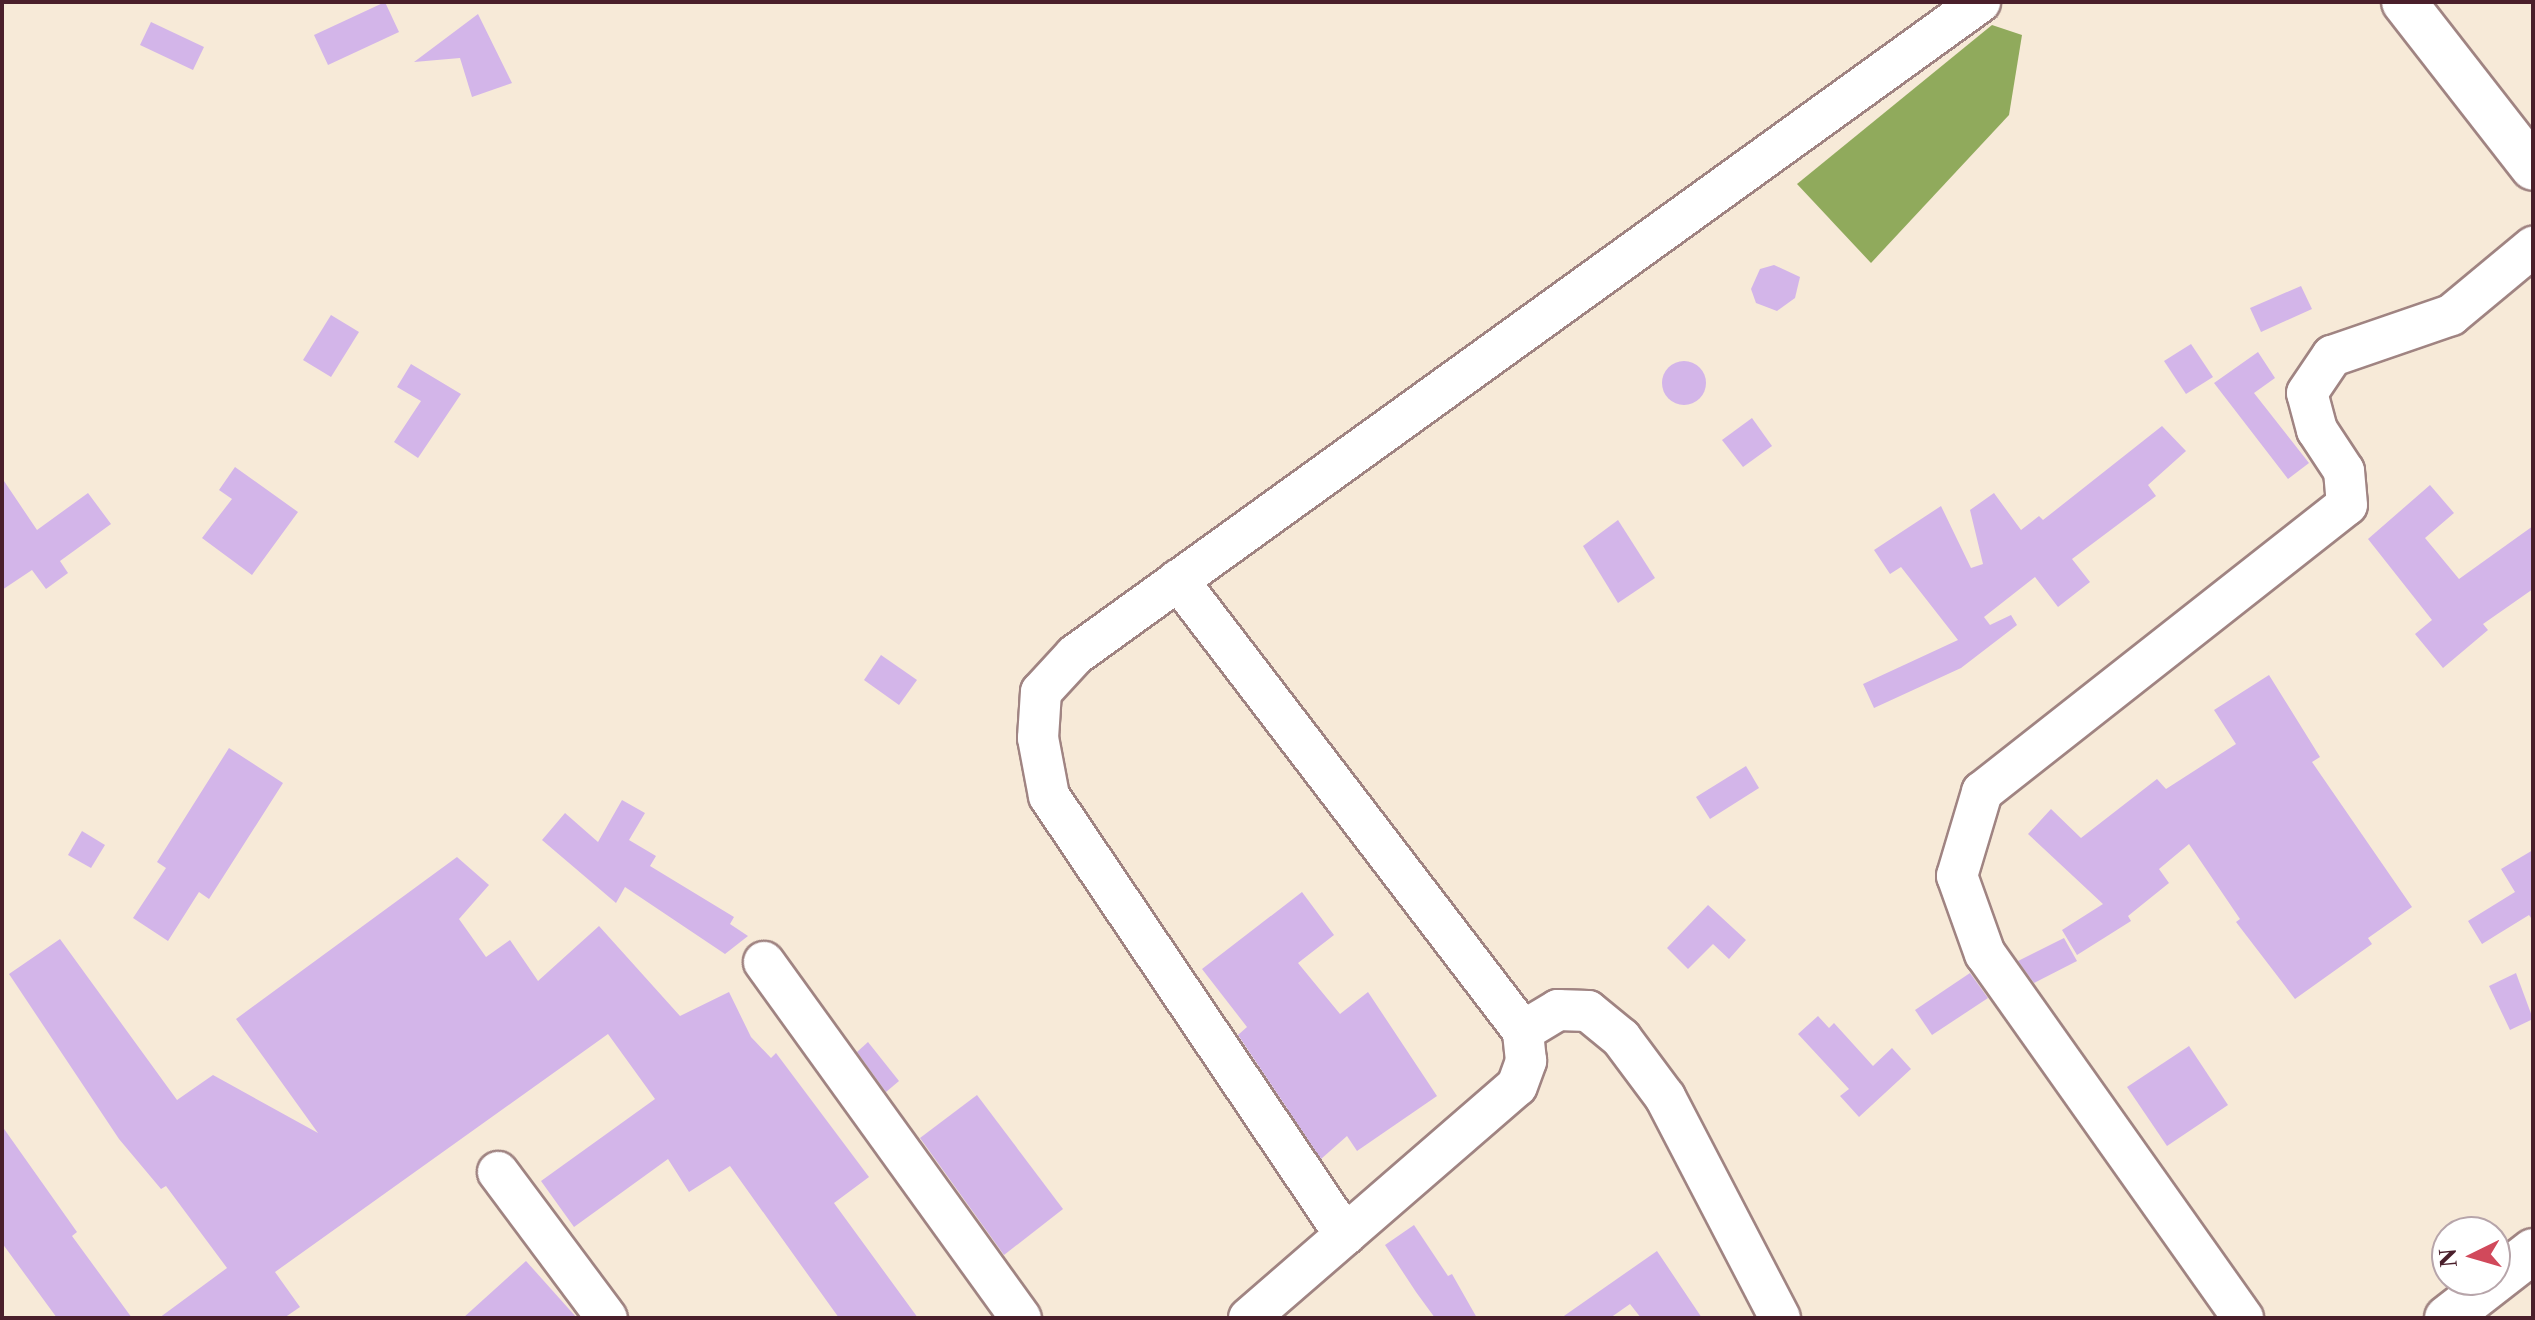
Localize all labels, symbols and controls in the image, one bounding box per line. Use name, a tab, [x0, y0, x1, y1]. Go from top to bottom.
north arrow	[2431, 1216, 2511, 1296]
text: N	[2434, 1247, 2463, 1269]

